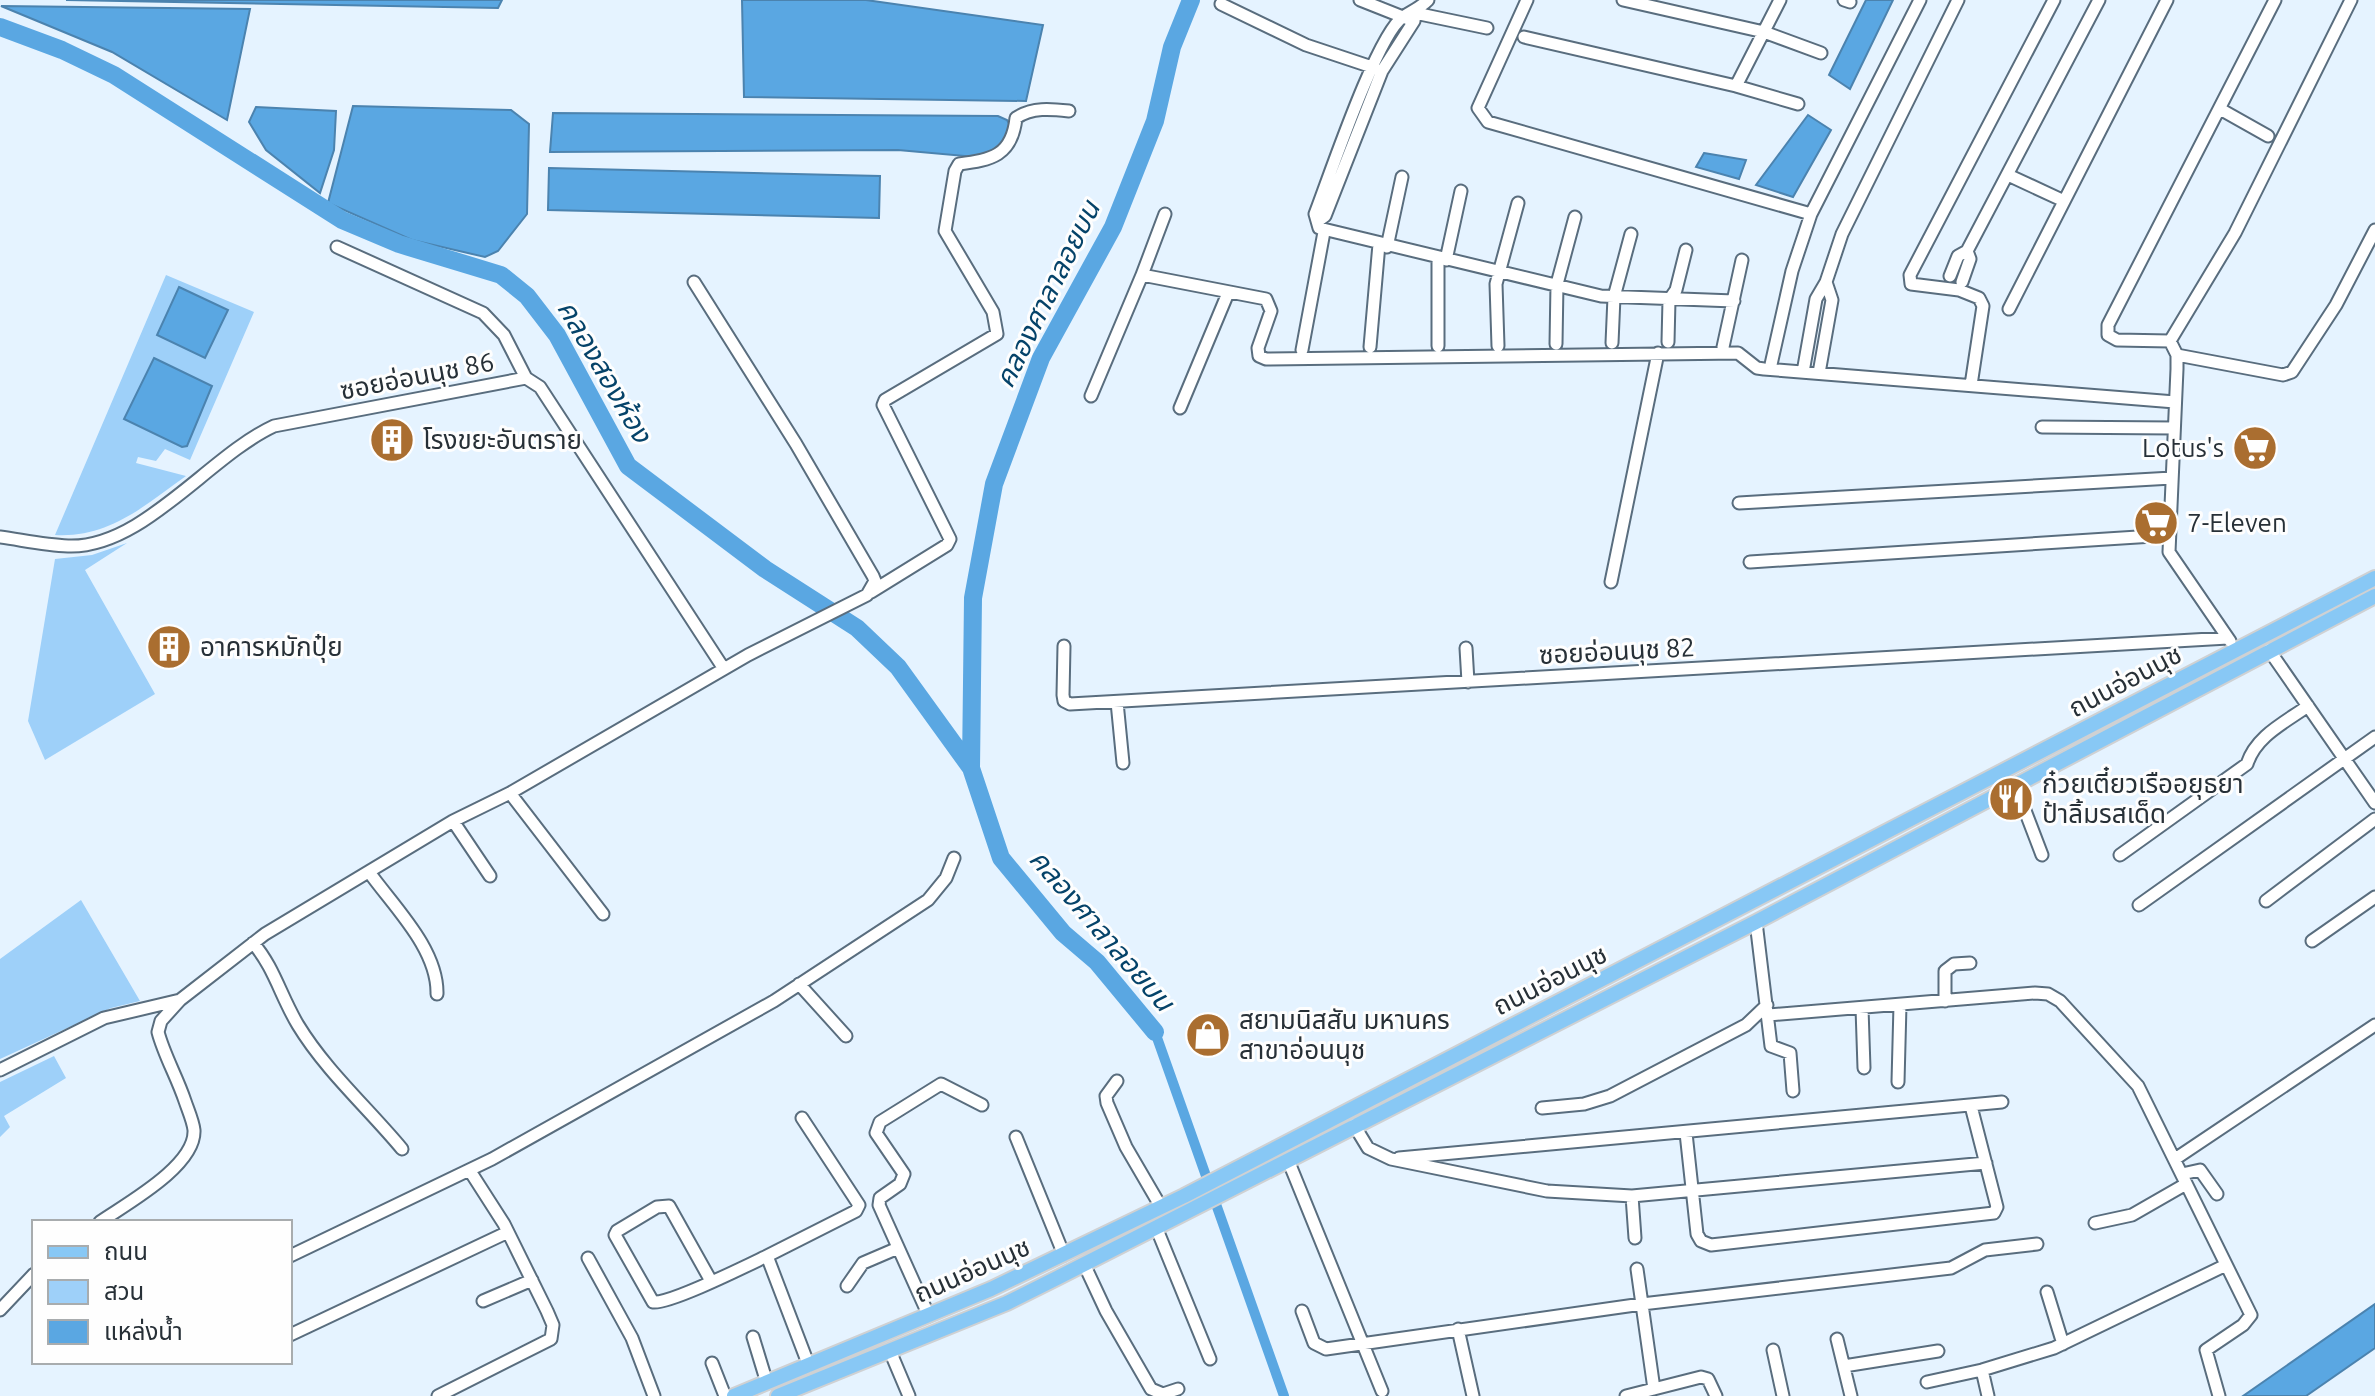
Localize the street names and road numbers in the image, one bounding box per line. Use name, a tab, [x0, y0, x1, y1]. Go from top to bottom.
street label: ซอยอ่อนนุช 86	[338, 346, 497, 407]
street label: ซอยอ่อนนุช 82	[1538, 632, 1696, 671]
street label: ถนนอ่อนนุช	[2063, 639, 2187, 724]
street label: ถนนอ่อนนุช	[1488, 939, 1612, 1022]
street label: ถนนอ่อนนุช	[909, 1231, 1035, 1310]

